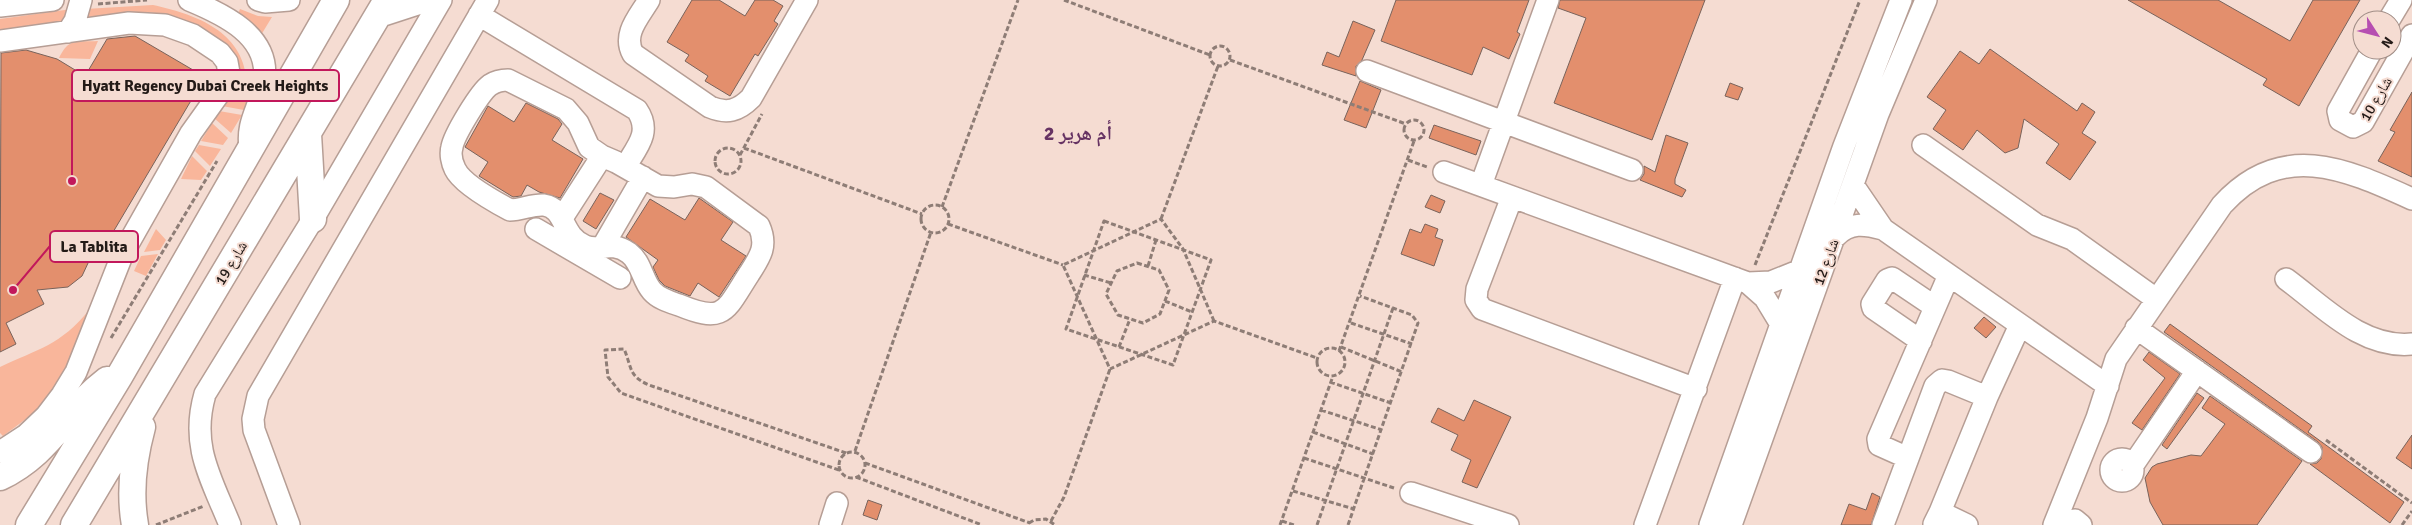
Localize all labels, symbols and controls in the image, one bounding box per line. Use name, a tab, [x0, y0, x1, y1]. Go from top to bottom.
north arrow	[2352, 10, 2402, 60]
text: N	[2377, 33, 2397, 51]
callout: Hyatt Regency Dubai Creek Heights	[72, 70, 339, 101]
street label: شارع 10	[2356, 74, 2397, 125]
text: Hyatt Regency Dubai Creek Heights	[82, 76, 328, 96]
district label: أم هرير 2	[1044, 119, 1112, 147]
callout: La Tablita	[50, 231, 138, 262]
street label: شارع 12	[1809, 236, 1844, 288]
text: La Tablita	[60, 237, 128, 257]
street label: شارع 19	[211, 238, 252, 289]

